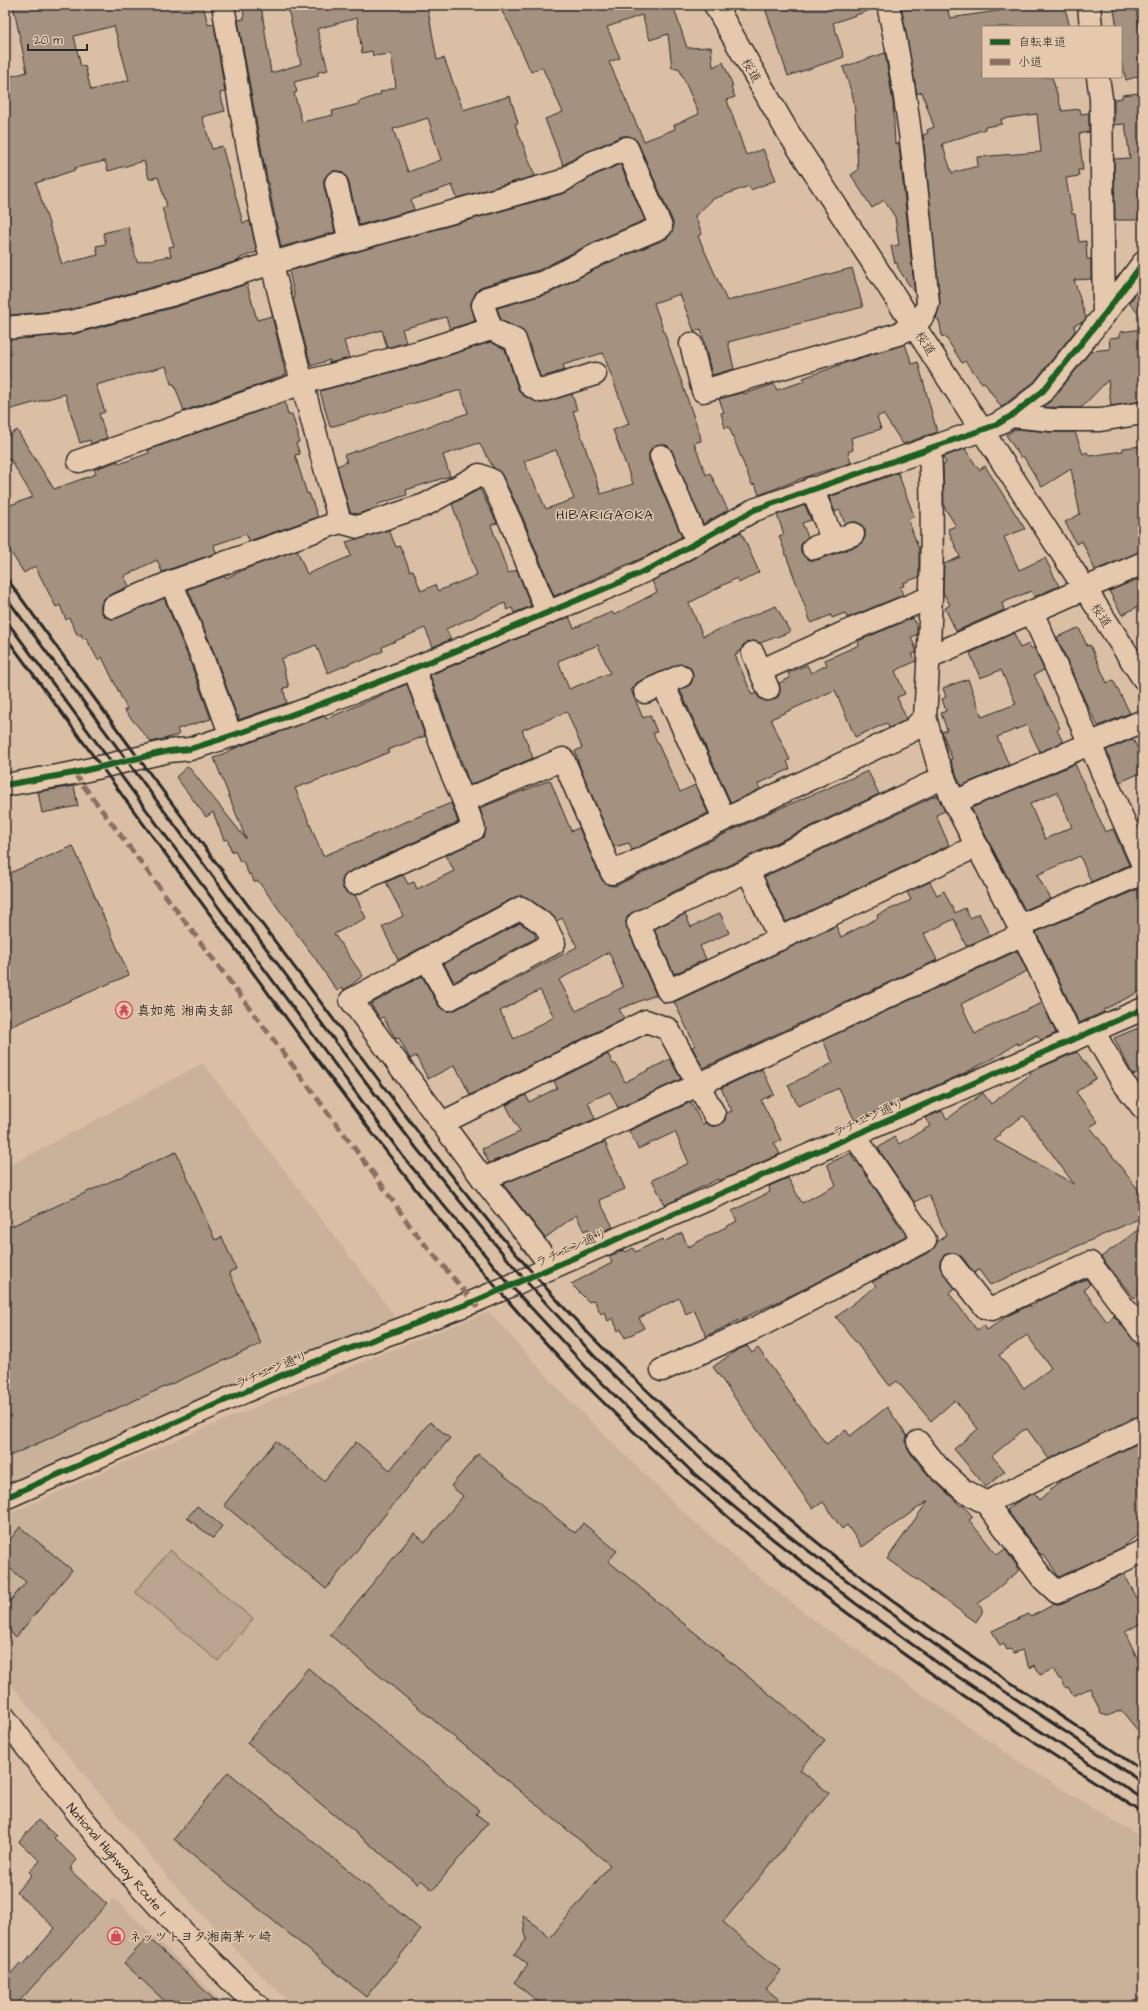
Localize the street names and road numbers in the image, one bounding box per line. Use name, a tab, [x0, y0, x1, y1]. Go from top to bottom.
street label: 桜道	[737, 55, 765, 86]
street label: 桜道	[911, 328, 940, 359]
street label: 桜道	[1087, 600, 1116, 631]
street label: ラチエン通り	[829, 1094, 908, 1142]
street label: ラチエン通り	[532, 1224, 611, 1272]
street label: ラチエン通り	[232, 1346, 311, 1393]
street label: National Highway Route 1	[61, 1799, 171, 1921]

